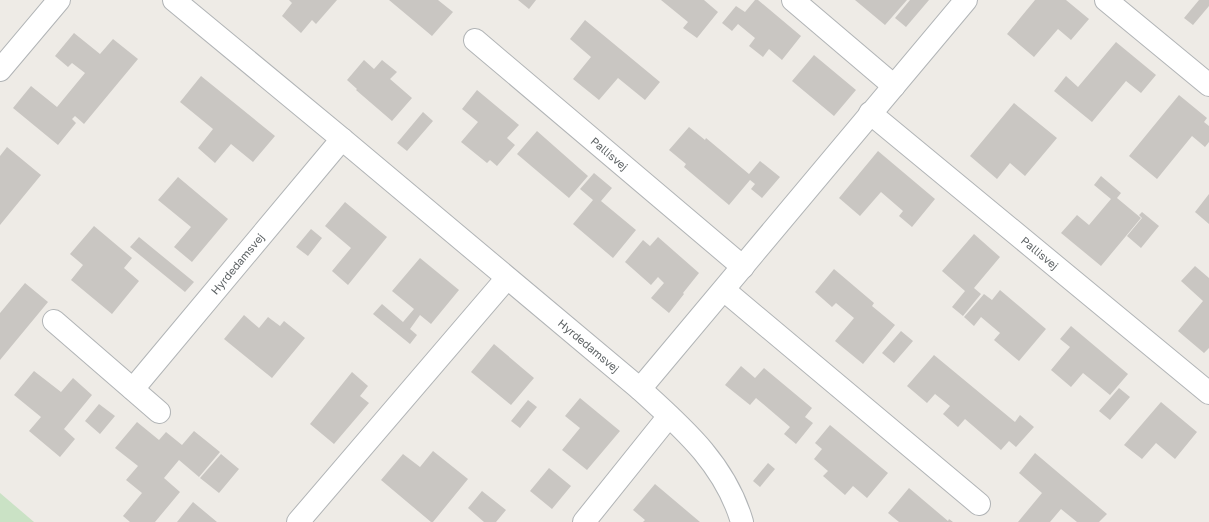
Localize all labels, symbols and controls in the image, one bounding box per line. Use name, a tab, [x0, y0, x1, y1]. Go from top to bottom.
street label: Pallisvej	[588, 134, 631, 173]
street label: Hyrdedamsvej	[208, 230, 266, 297]
street label: Pallisvej	[1019, 234, 1061, 272]
street label: Hyrdedamsvej	[556, 316, 622, 375]

